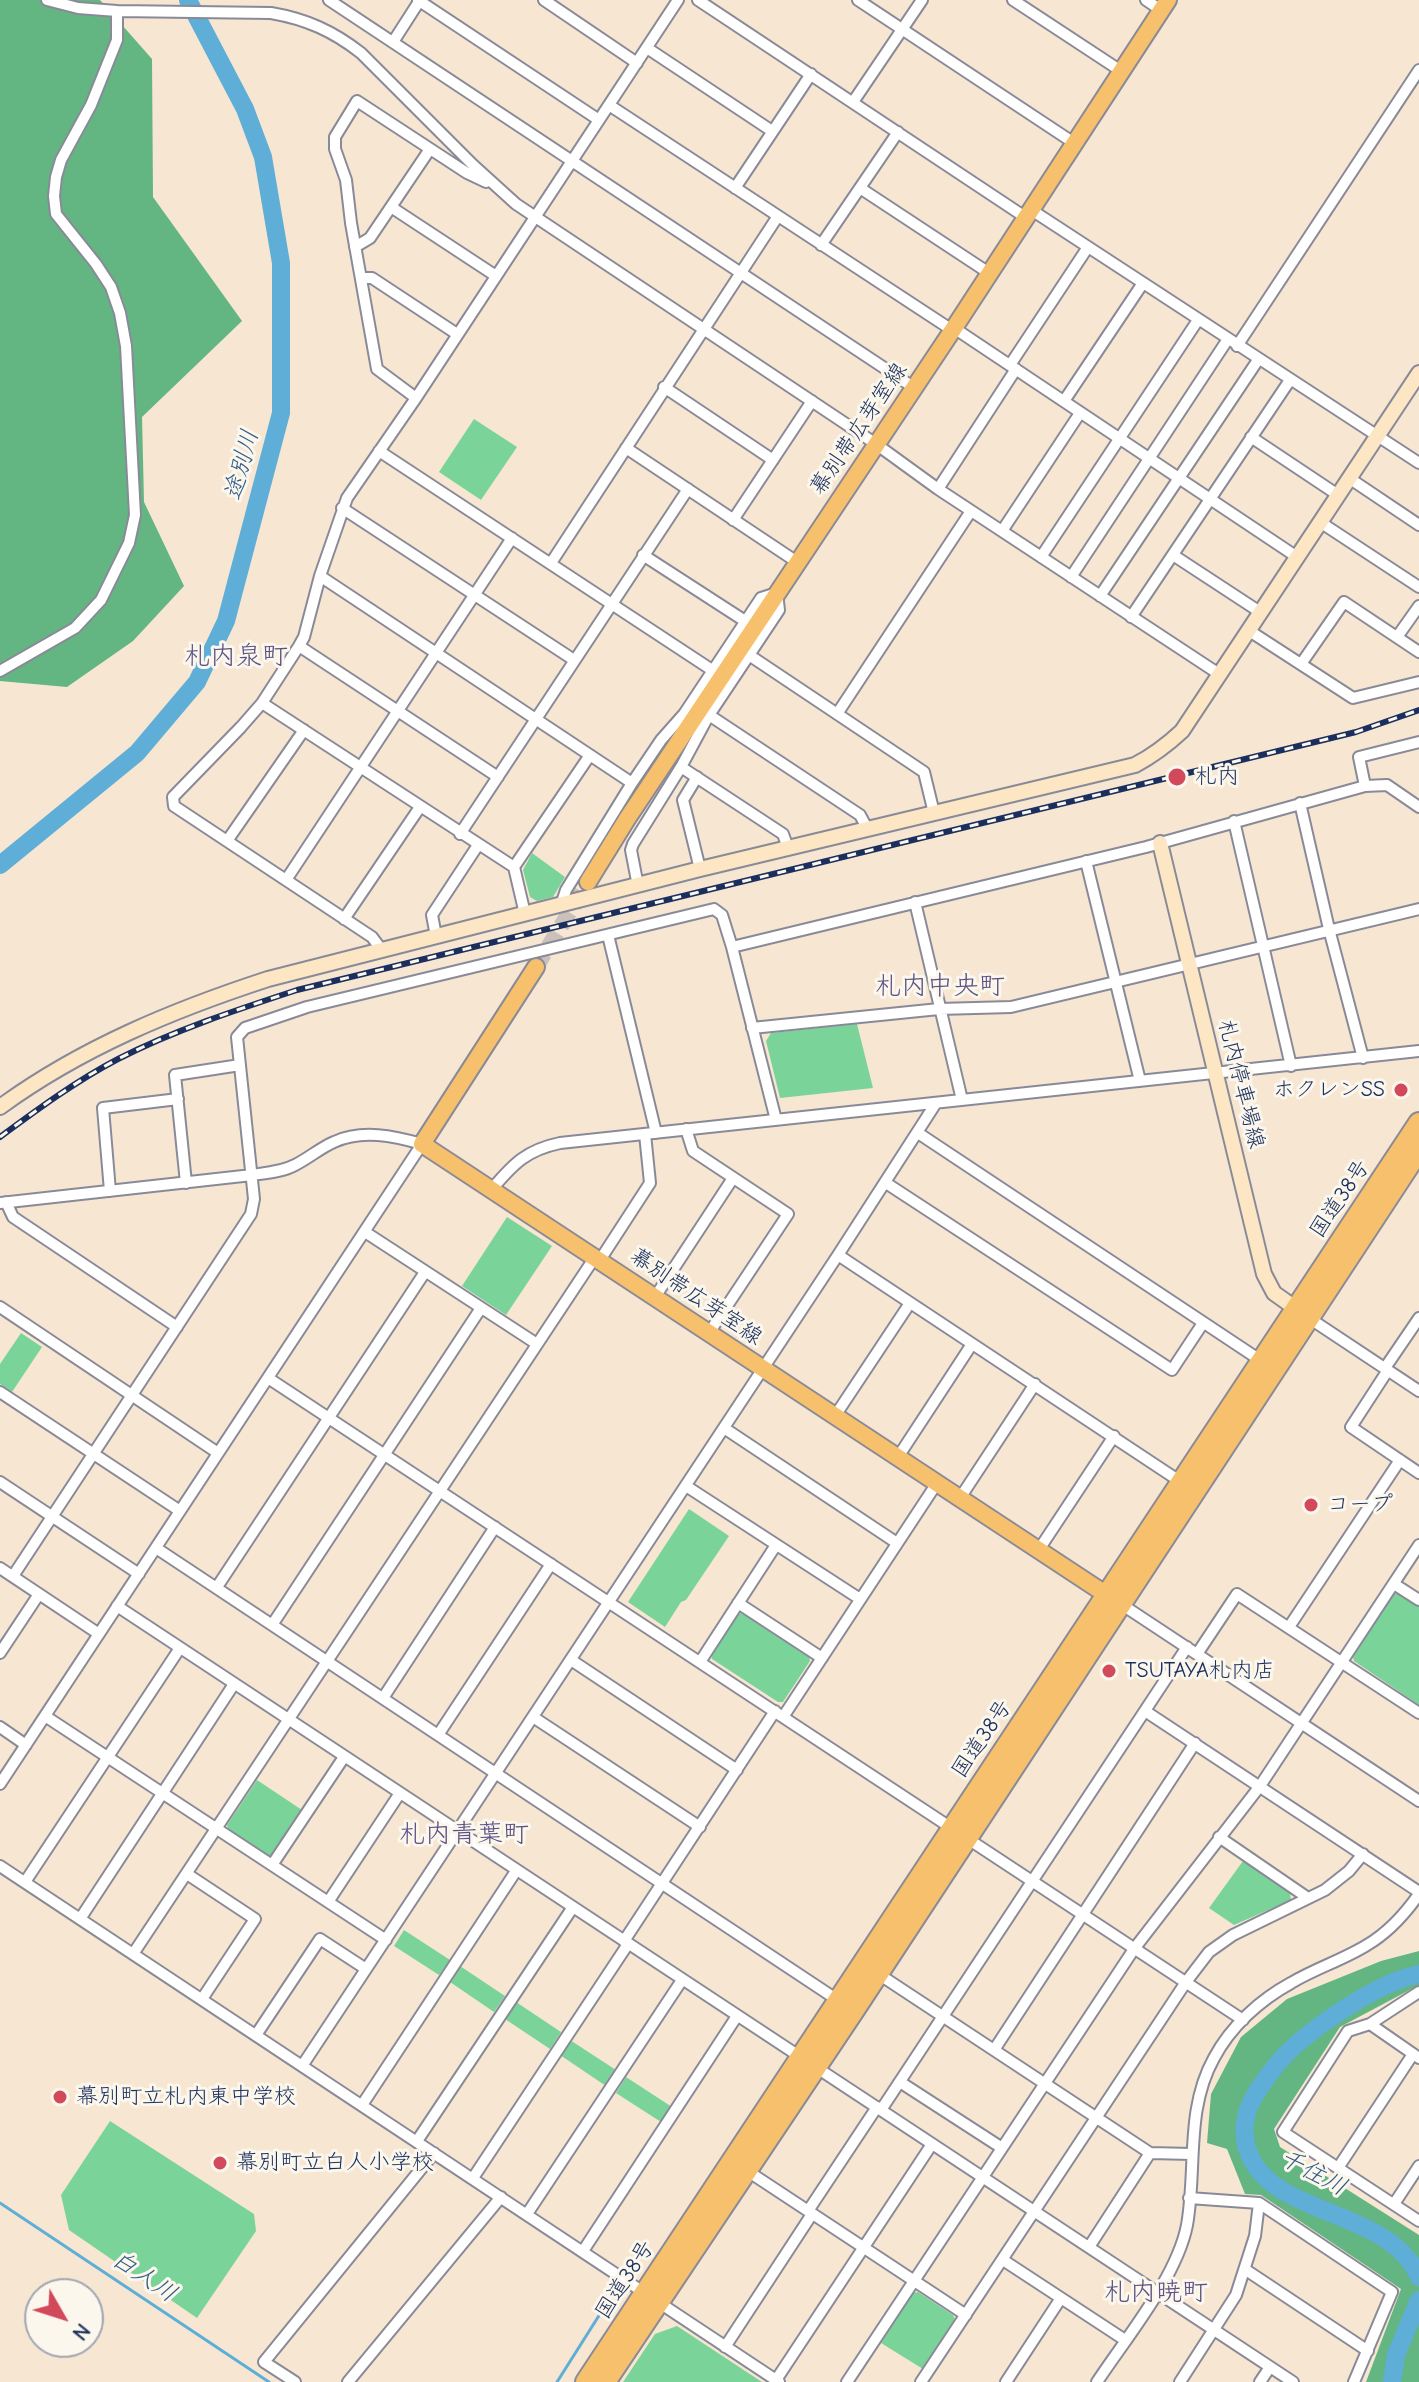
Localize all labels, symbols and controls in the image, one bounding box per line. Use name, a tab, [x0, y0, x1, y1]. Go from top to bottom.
street label: 幕別帯広芽室線	[805, 358, 913, 500]
water label: 途別川	[219, 426, 265, 504]
district label: 札内泉町	[184, 641, 288, 673]
place label: 札内	[1195, 764, 1239, 790]
marker: 札内	[1166, 766, 1188, 788]
district label: 札内中央町	[875, 971, 1005, 1003]
street label: 札内停車場線	[1212, 1017, 1270, 1151]
place label: ホクレンSS	[1273, 1077, 1385, 1103]
marker: ホクレンSS	[1392, 1081, 1410, 1099]
street label: 国道38号	[1304, 1155, 1376, 1243]
street label: 幕別帯広芽室線	[625, 1243, 767, 1351]
place label: コープ	[1327, 1492, 1393, 1518]
marker: コープ	[1302, 1496, 1320, 1514]
place label: TSUTAYA札内店	[1125, 1658, 1275, 1684]
marker: TSUTAYA札内店	[1100, 1662, 1118, 1680]
street label: 国道38号	[946, 1695, 1018, 1783]
district label: 札内青葉町	[399, 1819, 529, 1851]
place label: 幕別町立札内東中学校	[76, 2084, 296, 2110]
marker: 幕別町立札内東中学校	[51, 2088, 69, 2106]
water label: 千住川	[1274, 2143, 1352, 2203]
place label: 幕別町立白人小学校	[236, 2150, 434, 2176]
marker: 幕別町立白人小学校	[211, 2154, 229, 2172]
street label: 国道38号	[590, 2236, 660, 2324]
water label: 白人川	[106, 2245, 182, 2309]
district label: 札内暁町	[1104, 2277, 1208, 2309]
north arrow	[24, 2278, 104, 2358]
text: N	[66, 2318, 96, 2346]

